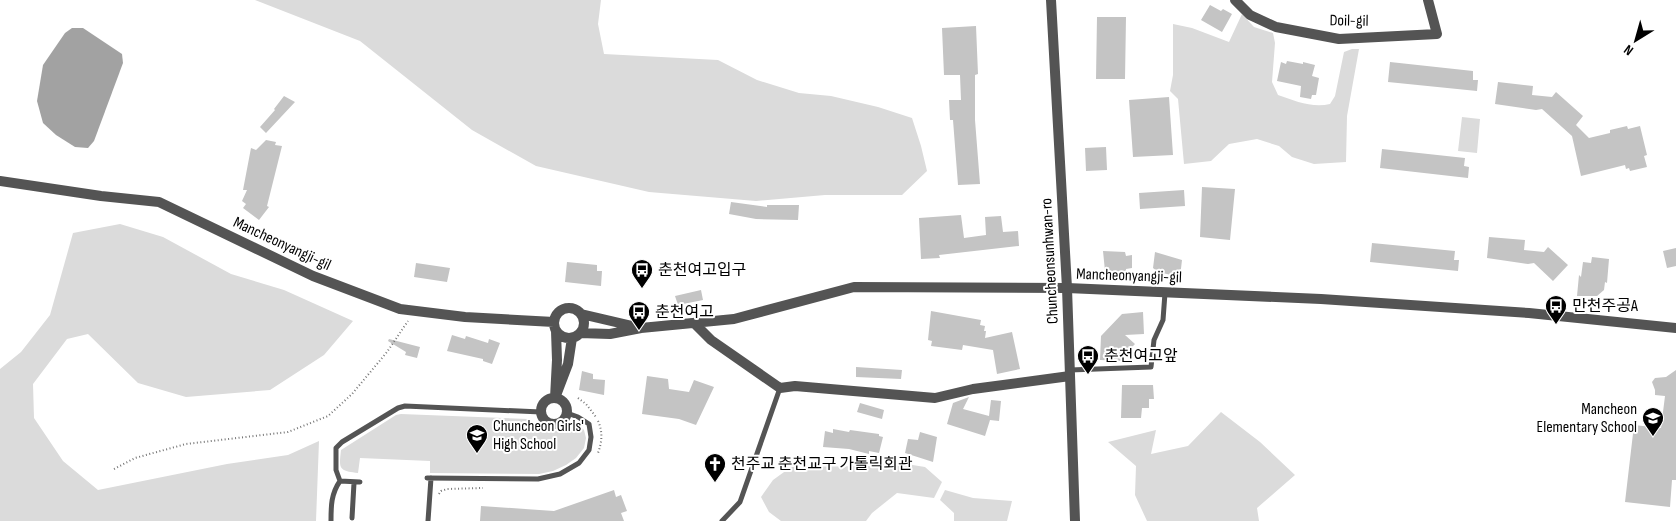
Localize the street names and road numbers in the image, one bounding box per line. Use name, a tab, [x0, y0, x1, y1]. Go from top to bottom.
street label: Doil-gil	[1329, 11, 1369, 31]
street label: Chuncheonsunhwan-ro	[1037, 198, 1063, 324]
street label: Mancheonyangji-gil	[230, 213, 334, 275]
street label: Mancheonyangji-gil	[1076, 265, 1182, 287]

